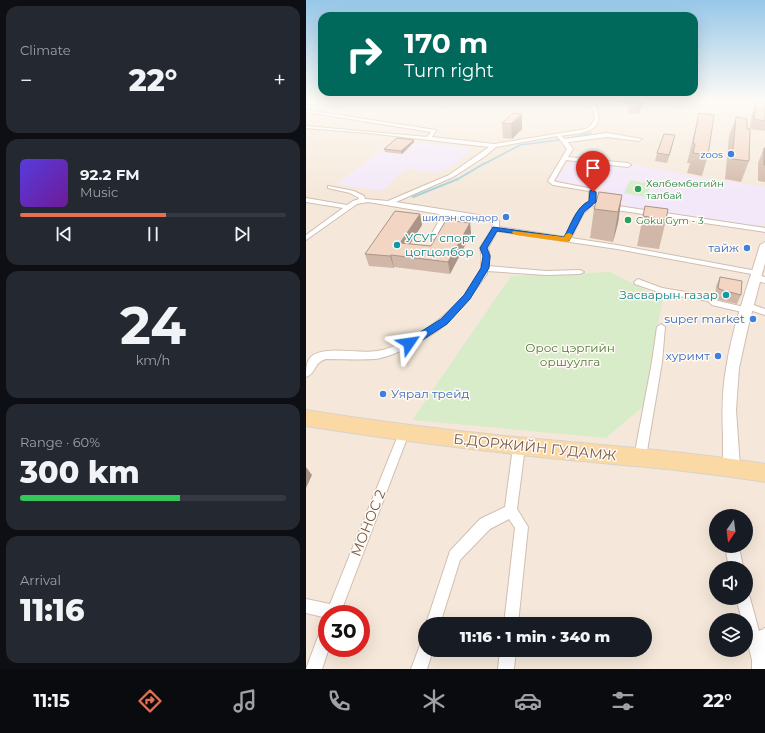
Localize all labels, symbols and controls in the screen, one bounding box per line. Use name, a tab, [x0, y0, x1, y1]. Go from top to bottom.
text: 170 m	[404, 26, 488, 60]
icon: right	[338, 28, 390, 80]
text: Climate	[20, 42, 71, 58]
text: Turn right	[404, 60, 494, 82]
text: 22°	[129, 62, 177, 99]
text: −	[20, 67, 33, 94]
text: +	[273, 67, 286, 94]
place label: zoos	[701, 148, 723, 161]
marker: zoos	[726, 149, 736, 159]
pin	[576, 151, 610, 192]
icon: arrive	[582, 157, 604, 179]
text: 92.2 FM	[80, 165, 140, 184]
place label: Хөлбөмбөгийн талбай	[646, 177, 724, 202]
text: Music	[80, 184, 118, 200]
marker: Хөлбөмбөгийн талбай	[633, 184, 643, 194]
place label: шилэн сондор	[422, 211, 498, 224]
marker: шилэн сондор	[501, 212, 511, 222]
place label: Goku Gym - 3	[636, 214, 704, 227]
marker: Goku Gym - 3	[623, 215, 633, 225]
icon: previous	[53, 223, 75, 245]
icon: pause	[142, 223, 164, 245]
icon: next	[231, 223, 253, 245]
place label: УСУГ спорт цогцолбор	[405, 230, 476, 259]
marker: УСУГ спорт цогцолбор	[392, 240, 402, 250]
place label: тайж	[708, 240, 739, 255]
marker: тайж	[742, 243, 752, 253]
place label: Засварын газар	[619, 287, 718, 302]
marker: Засварын газар	[721, 290, 731, 300]
text: 24	[120, 294, 186, 357]
place label: super market	[664, 311, 745, 326]
marker: super market	[748, 314, 758, 324]
position arrow	[388, 322, 430, 364]
park label: Орос цэргийн оршуулга	[525, 340, 615, 369]
place label: хуримт	[666, 348, 710, 363]
marker: хуримт	[713, 351, 723, 361]
text: km/h	[136, 352, 170, 368]
place label: Уярал трейд	[391, 386, 470, 401]
marker: Уярал трейд	[378, 389, 388, 399]
street label: Б.ДОРЖИЙН ГУДАМЖ	[453, 429, 617, 465]
text: Range · 60%	[20, 434, 100, 450]
text: 300 km	[20, 454, 140, 491]
street label: МОНОС 2	[346, 487, 390, 559]
north arrow	[709, 509, 753, 553]
map controls	[709, 509, 753, 657]
button: sound	[709, 561, 753, 605]
text: Arrival	[20, 572, 61, 588]
text: 11:16	[20, 592, 84, 629]
speed limit sign: 30	[318, 605, 370, 657]
button: layers	[709, 613, 753, 657]
text: 11:16 · 1 min · 340 m	[460, 627, 610, 646]
icon: directions	[136, 687, 164, 715]
icon: music	[231, 687, 259, 715]
icon: phone	[325, 687, 353, 715]
icon: climate	[420, 687, 448, 715]
icon: car	[514, 687, 542, 715]
icon: filters	[609, 687, 637, 715]
text: 11:15	[33, 690, 70, 712]
text: 22°	[703, 690, 732, 712]

